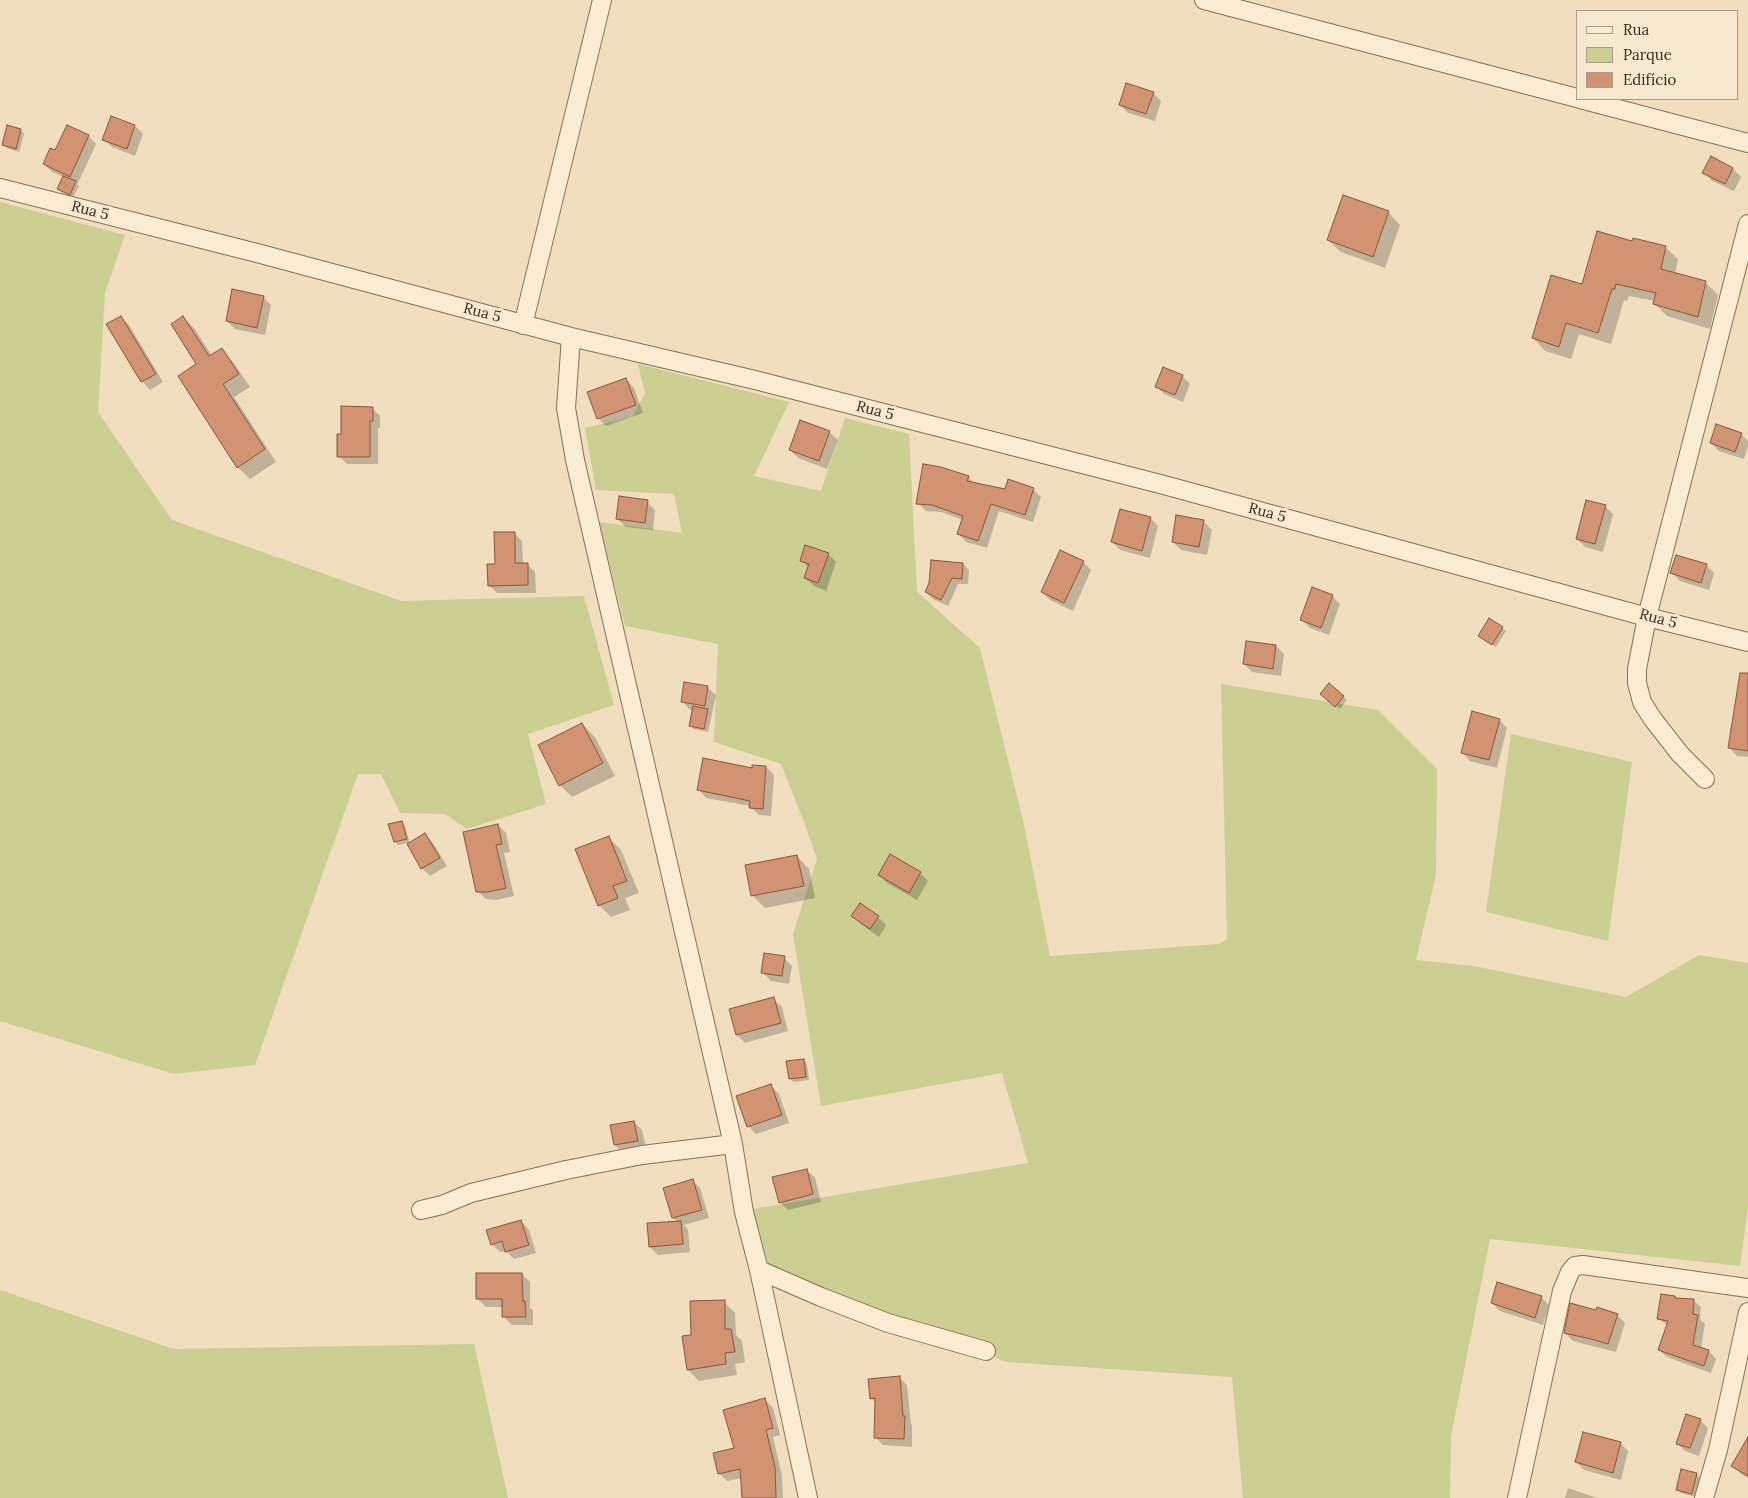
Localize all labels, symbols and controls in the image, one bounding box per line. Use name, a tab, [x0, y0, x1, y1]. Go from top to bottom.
legend	[1576, 10, 1738, 100]
text: Rua	[1623, 20, 1649, 39]
text: Parque	[1623, 45, 1672, 64]
text: Edifício	[1623, 70, 1676, 89]
street label: Rua 5	[69, 198, 111, 224]
street label: Rua 5	[461, 299, 503, 327]
street label: Rua 5	[854, 398, 896, 424]
street label: Rua 5	[1246, 499, 1288, 527]
street label: Rua 5	[1637, 605, 1679, 633]

